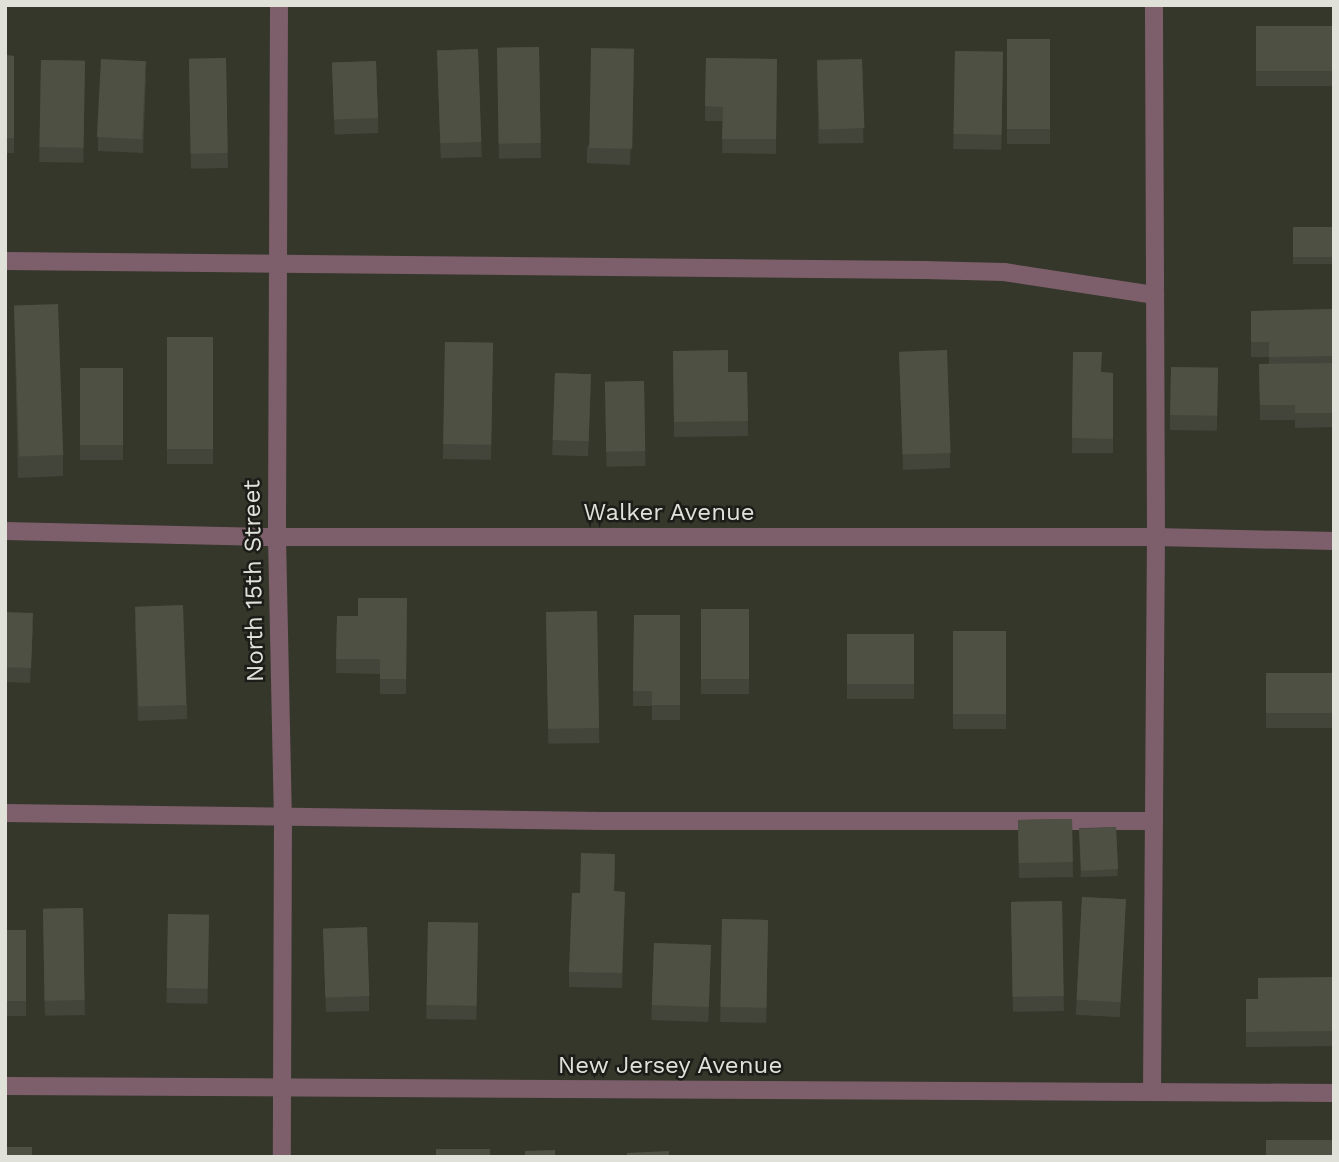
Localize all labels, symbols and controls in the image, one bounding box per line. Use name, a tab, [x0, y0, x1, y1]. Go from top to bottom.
street label: North 15th Street	[238, 479, 270, 683]
street label: Walker Avenue	[583, 499, 755, 527]
street label: New Jersey Avenue	[556, 1052, 784, 1080]

